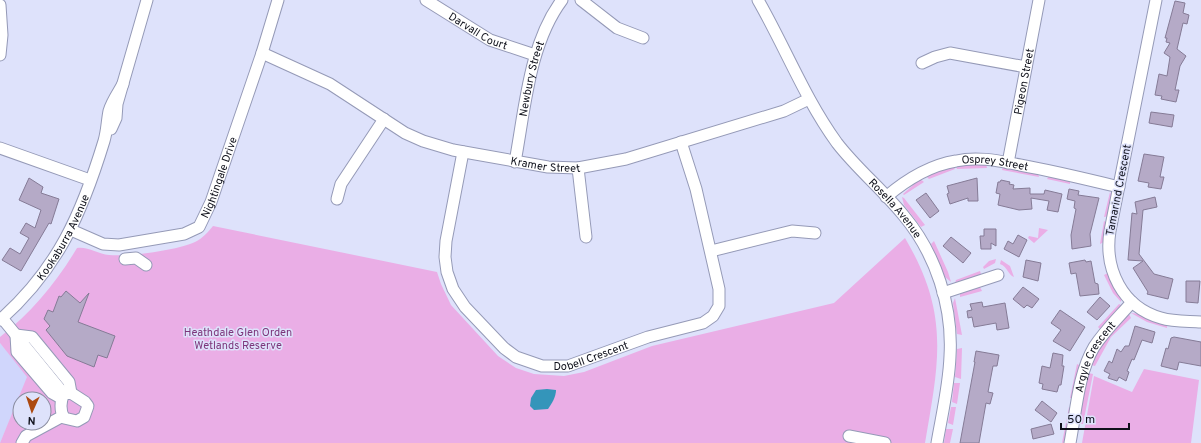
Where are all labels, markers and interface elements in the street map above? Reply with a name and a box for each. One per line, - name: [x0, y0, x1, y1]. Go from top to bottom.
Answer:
- street label: Darvall Court: [446, 10, 509, 53]
- street label: Newbury Street: [517, 39, 548, 118]
- street label: Pigeon Street: [1011, 47, 1038, 116]
- street label: Nightingale Drive: [198, 135, 241, 221]
- street label: Tamarind Crescent: [1103, 143, 1135, 237]
- street label: Osprey Street: [961, 153, 1029, 174]
- street label: Kramer Street: [509, 154, 582, 176]
- street label: Rosella Avenue: [865, 176, 924, 241]
- street label: Kookaburra Avenue: [34, 193, 93, 284]
- street label: Argyle Crescent: [1073, 319, 1119, 394]
- park label: Heathdale Glen Orden Wetlands Reserve: [184, 326, 292, 353]
- street label: Dobell Crescent: [553, 339, 630, 374]
- north arrow: [12, 391, 52, 431]
- scale bar: [1061, 405, 1129, 431]
- text: 50 m: [1067, 412, 1095, 428]
- text: N: [27, 413, 36, 427]

